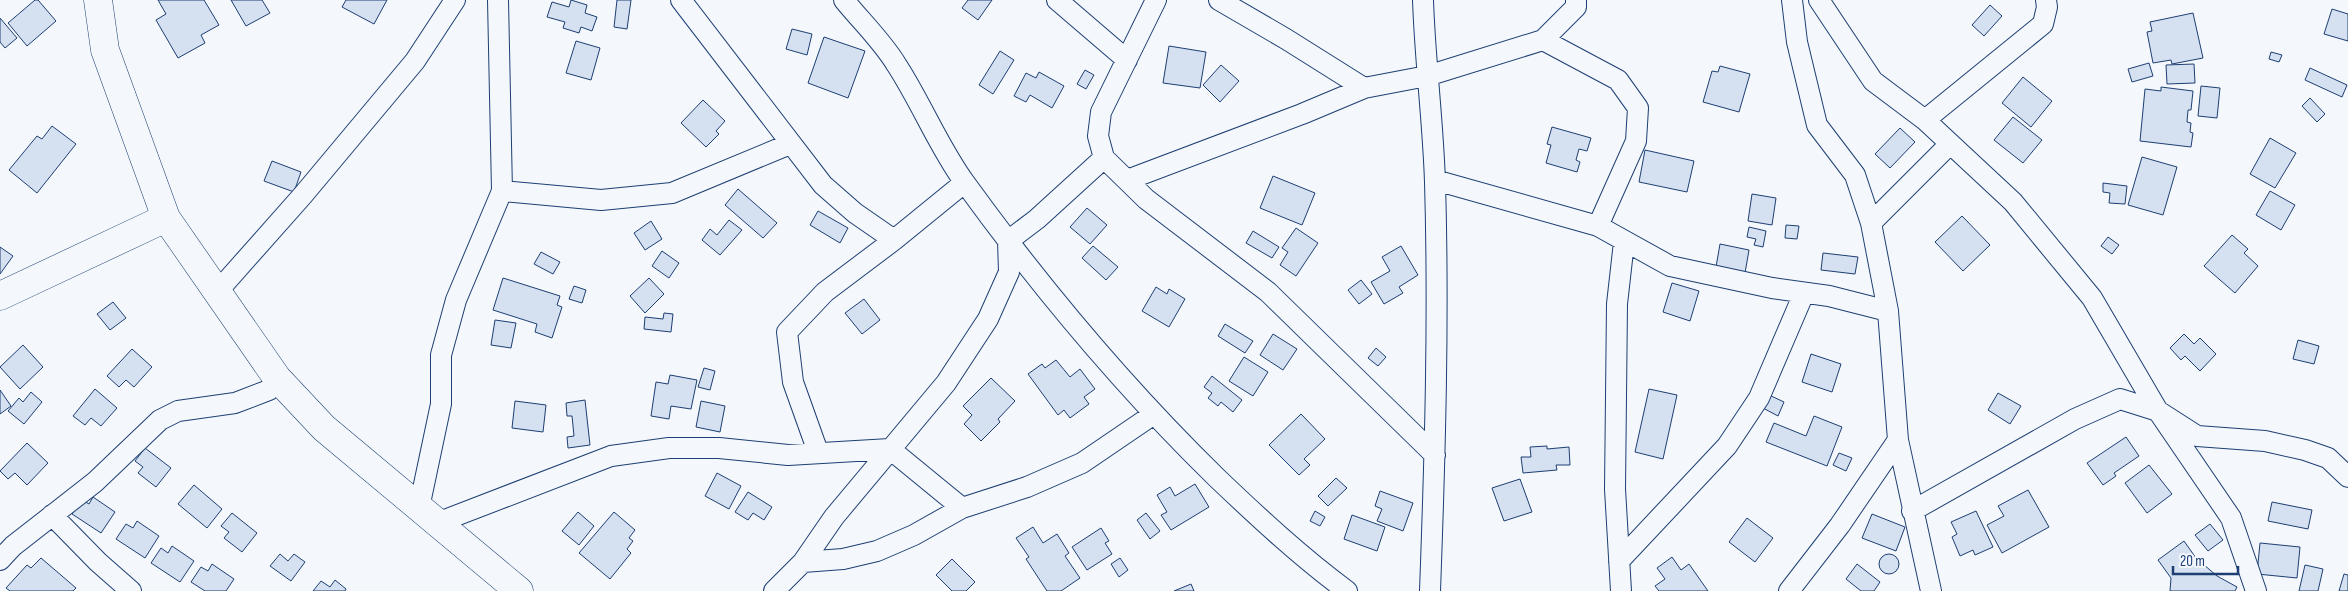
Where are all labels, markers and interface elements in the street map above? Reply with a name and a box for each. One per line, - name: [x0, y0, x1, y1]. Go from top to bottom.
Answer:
- scale bar: [2173, 544, 2238, 576]
- text: 20 m: [2180, 552, 2205, 571]

